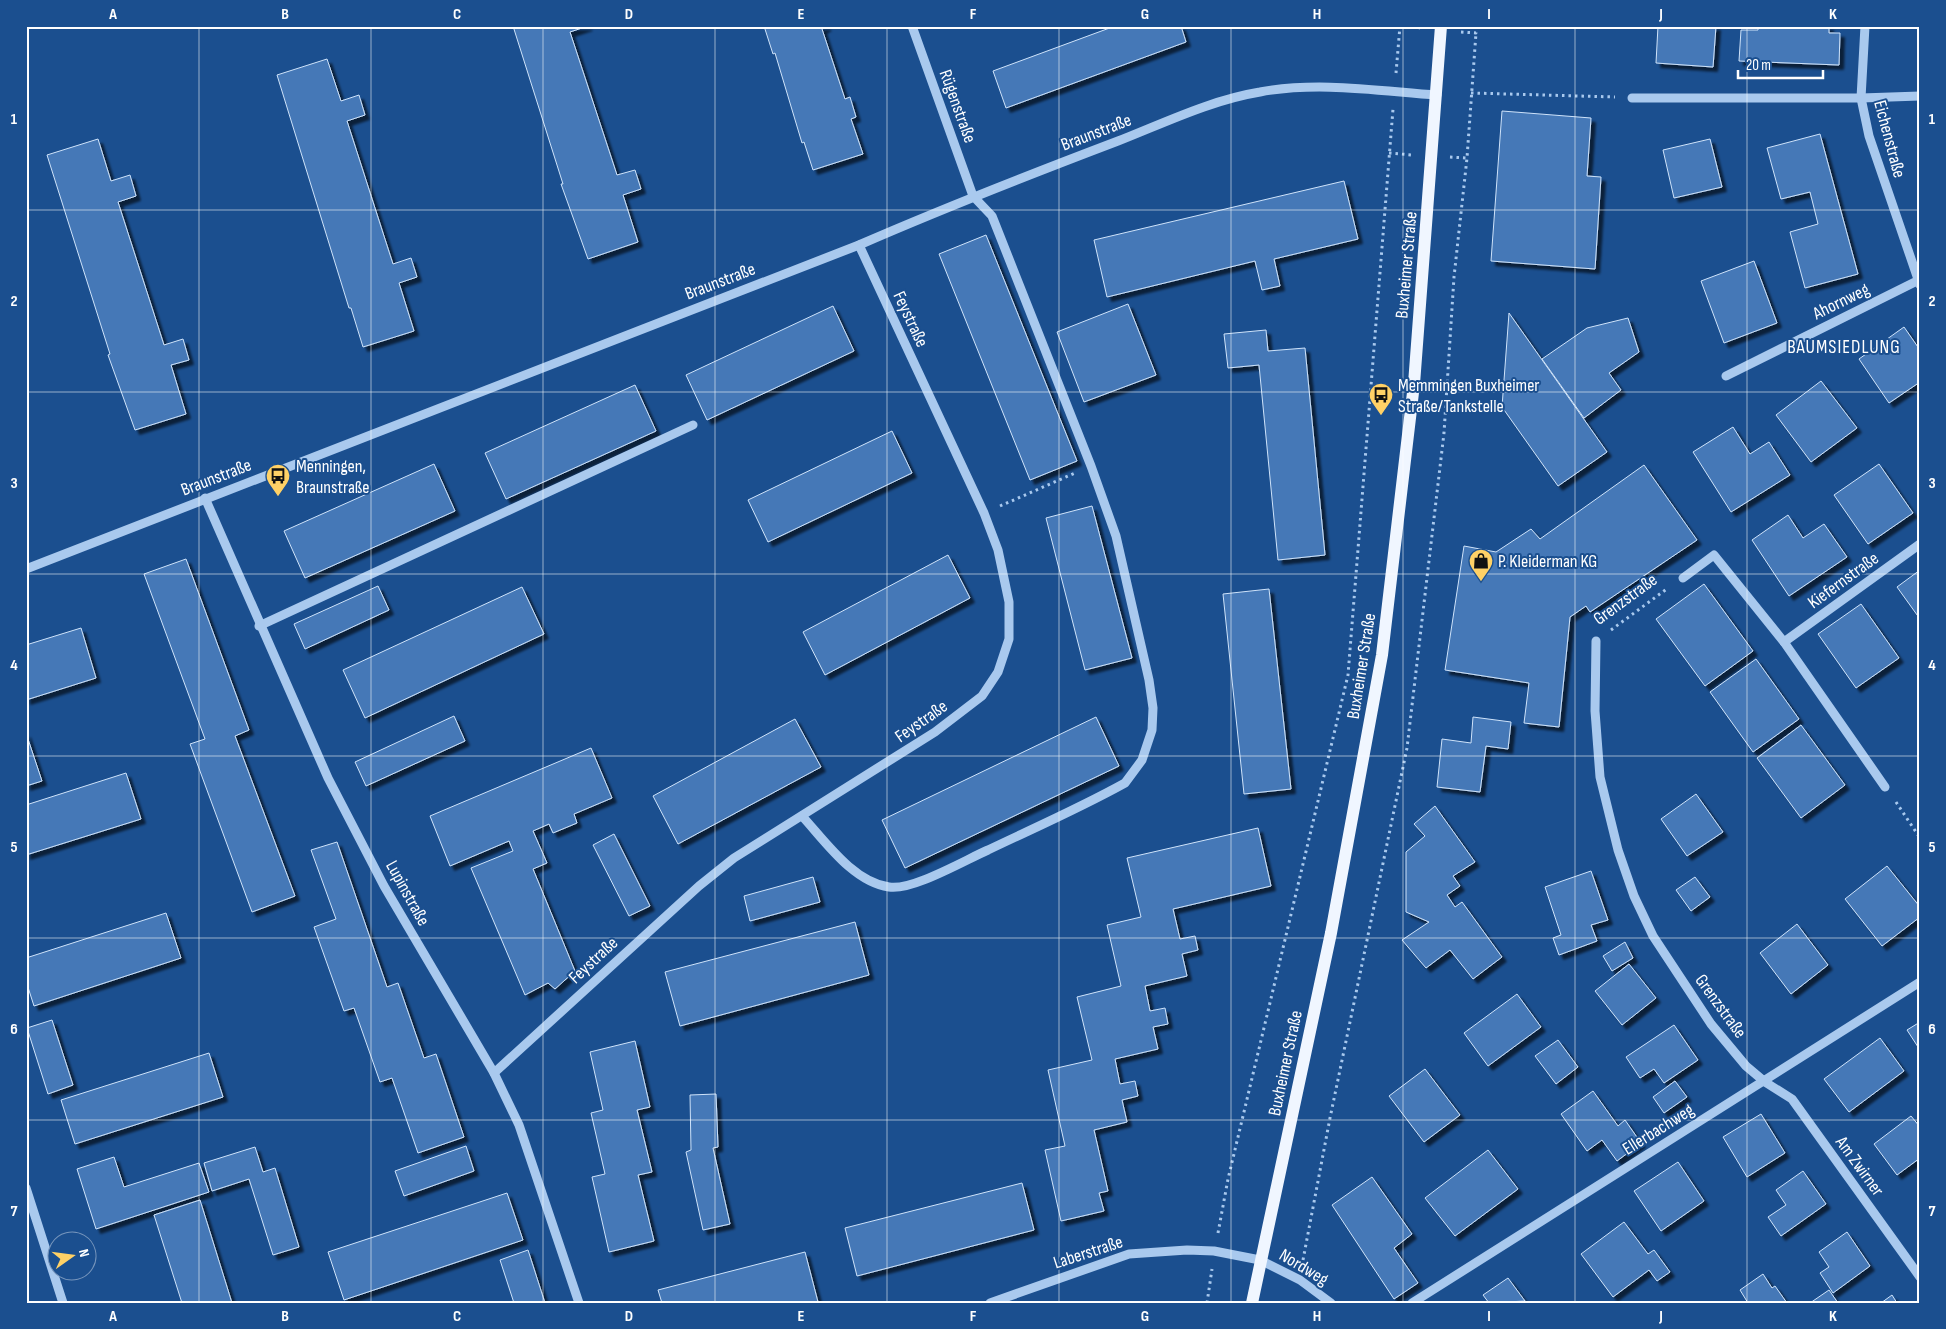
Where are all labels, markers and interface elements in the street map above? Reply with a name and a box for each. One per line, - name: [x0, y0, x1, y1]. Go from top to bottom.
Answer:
- text: A: [108, 5, 117, 24]
- text: B: [281, 5, 289, 24]
- text: C: [453, 5, 461, 24]
- text: D: [625, 5, 633, 24]
- text: E: [798, 5, 805, 24]
- text: F: [970, 5, 977, 24]
- text: G: [1141, 5, 1149, 24]
- text: H: [1313, 5, 1321, 24]
- text: I: [1487, 5, 1491, 24]
- text: J: [1658, 5, 1663, 24]
- text: K: [1829, 5, 1837, 24]
- scale bar: [1738, 48, 1824, 80]
- text: 20 m: [1746, 56, 1771, 75]
- street label: Rügenstraße: [935, 67, 980, 146]
- street label: Eichenstraße: [1869, 98, 1910, 180]
- street label: Braunstraße: [1058, 109, 1134, 155]
- text: 1: [11, 110, 18, 129]
- text: 1: [1929, 110, 1936, 129]
- street label: Buxheimer Straße: [1391, 211, 1422, 319]
- street label: Braunstraße: [682, 258, 758, 304]
- street label: Ahornweg: [1809, 279, 1873, 325]
- street label: Feystraße: [889, 288, 933, 350]
- text: 2: [10, 292, 18, 311]
- text: 2: [1928, 292, 1936, 311]
- district label: BAUMSIEDLUNG: [1787, 336, 1901, 359]
- place label: Memmingen Buxheimer Straße/Tankstelle: [1398, 375, 1540, 417]
- bus stop icon: Memmingen Buxheimer Straße/Tankstelle: [1368, 382, 1394, 416]
- street label: Braunstraße: [178, 454, 254, 500]
- place label: Menningen, Braunstraße: [296, 456, 370, 498]
- bus stop icon: Menningen, Braunstraße: [265, 463, 291, 497]
- text: 3: [10, 474, 18, 493]
- text: 3: [1928, 474, 1936, 493]
- shop icon: P. Kleiderman KG: [1468, 548, 1494, 582]
- street label: Kiefernstraße: [1804, 548, 1883, 613]
- place label: P. Kleiderman KG: [1498, 551, 1597, 572]
- street label: Grenzstraße: [1589, 569, 1661, 630]
- street label: Buxheimer Straße: [1343, 611, 1380, 721]
- text: 4: [10, 656, 18, 675]
- text: 4: [1928, 656, 1936, 675]
- street label: Feystraße: [891, 696, 952, 747]
- text: 5: [10, 838, 18, 857]
- text: 5: [1928, 838, 1936, 857]
- street label: Lupinstraße: [381, 857, 434, 929]
- street label: Feystraße: [565, 933, 622, 988]
- street label: Grenzstraße: [1690, 970, 1751, 1042]
- street label: Buxheimer Straße: [1264, 1008, 1307, 1118]
- text: 6: [10, 1020, 18, 1039]
- text: 6: [1928, 1020, 1936, 1039]
- street label: Ellerbachweg: [1619, 1099, 1698, 1160]
- street label: Am Zwirner: [1830, 1132, 1888, 1200]
- text: 7: [11, 1202, 18, 1221]
- text: 7: [1929, 1202, 1936, 1221]
- street label: Laberstraße: [1051, 1231, 1126, 1274]
- north arrow: [48, 1232, 98, 1282]
- street label: Nordweg: [1275, 1245, 1332, 1290]
- text: N: [75, 1247, 93, 1259]
- text: A: [108, 1307, 117, 1326]
- text: B: [281, 1307, 289, 1326]
- text: C: [453, 1307, 461, 1326]
- text: D: [625, 1307, 633, 1326]
- text: E: [798, 1307, 805, 1326]
- text: F: [970, 1307, 977, 1326]
- text: G: [1141, 1307, 1149, 1326]
- text: H: [1313, 1307, 1321, 1326]
- text: I: [1487, 1307, 1491, 1326]
- text: J: [1658, 1307, 1663, 1326]
- text: K: [1829, 1307, 1837, 1326]

